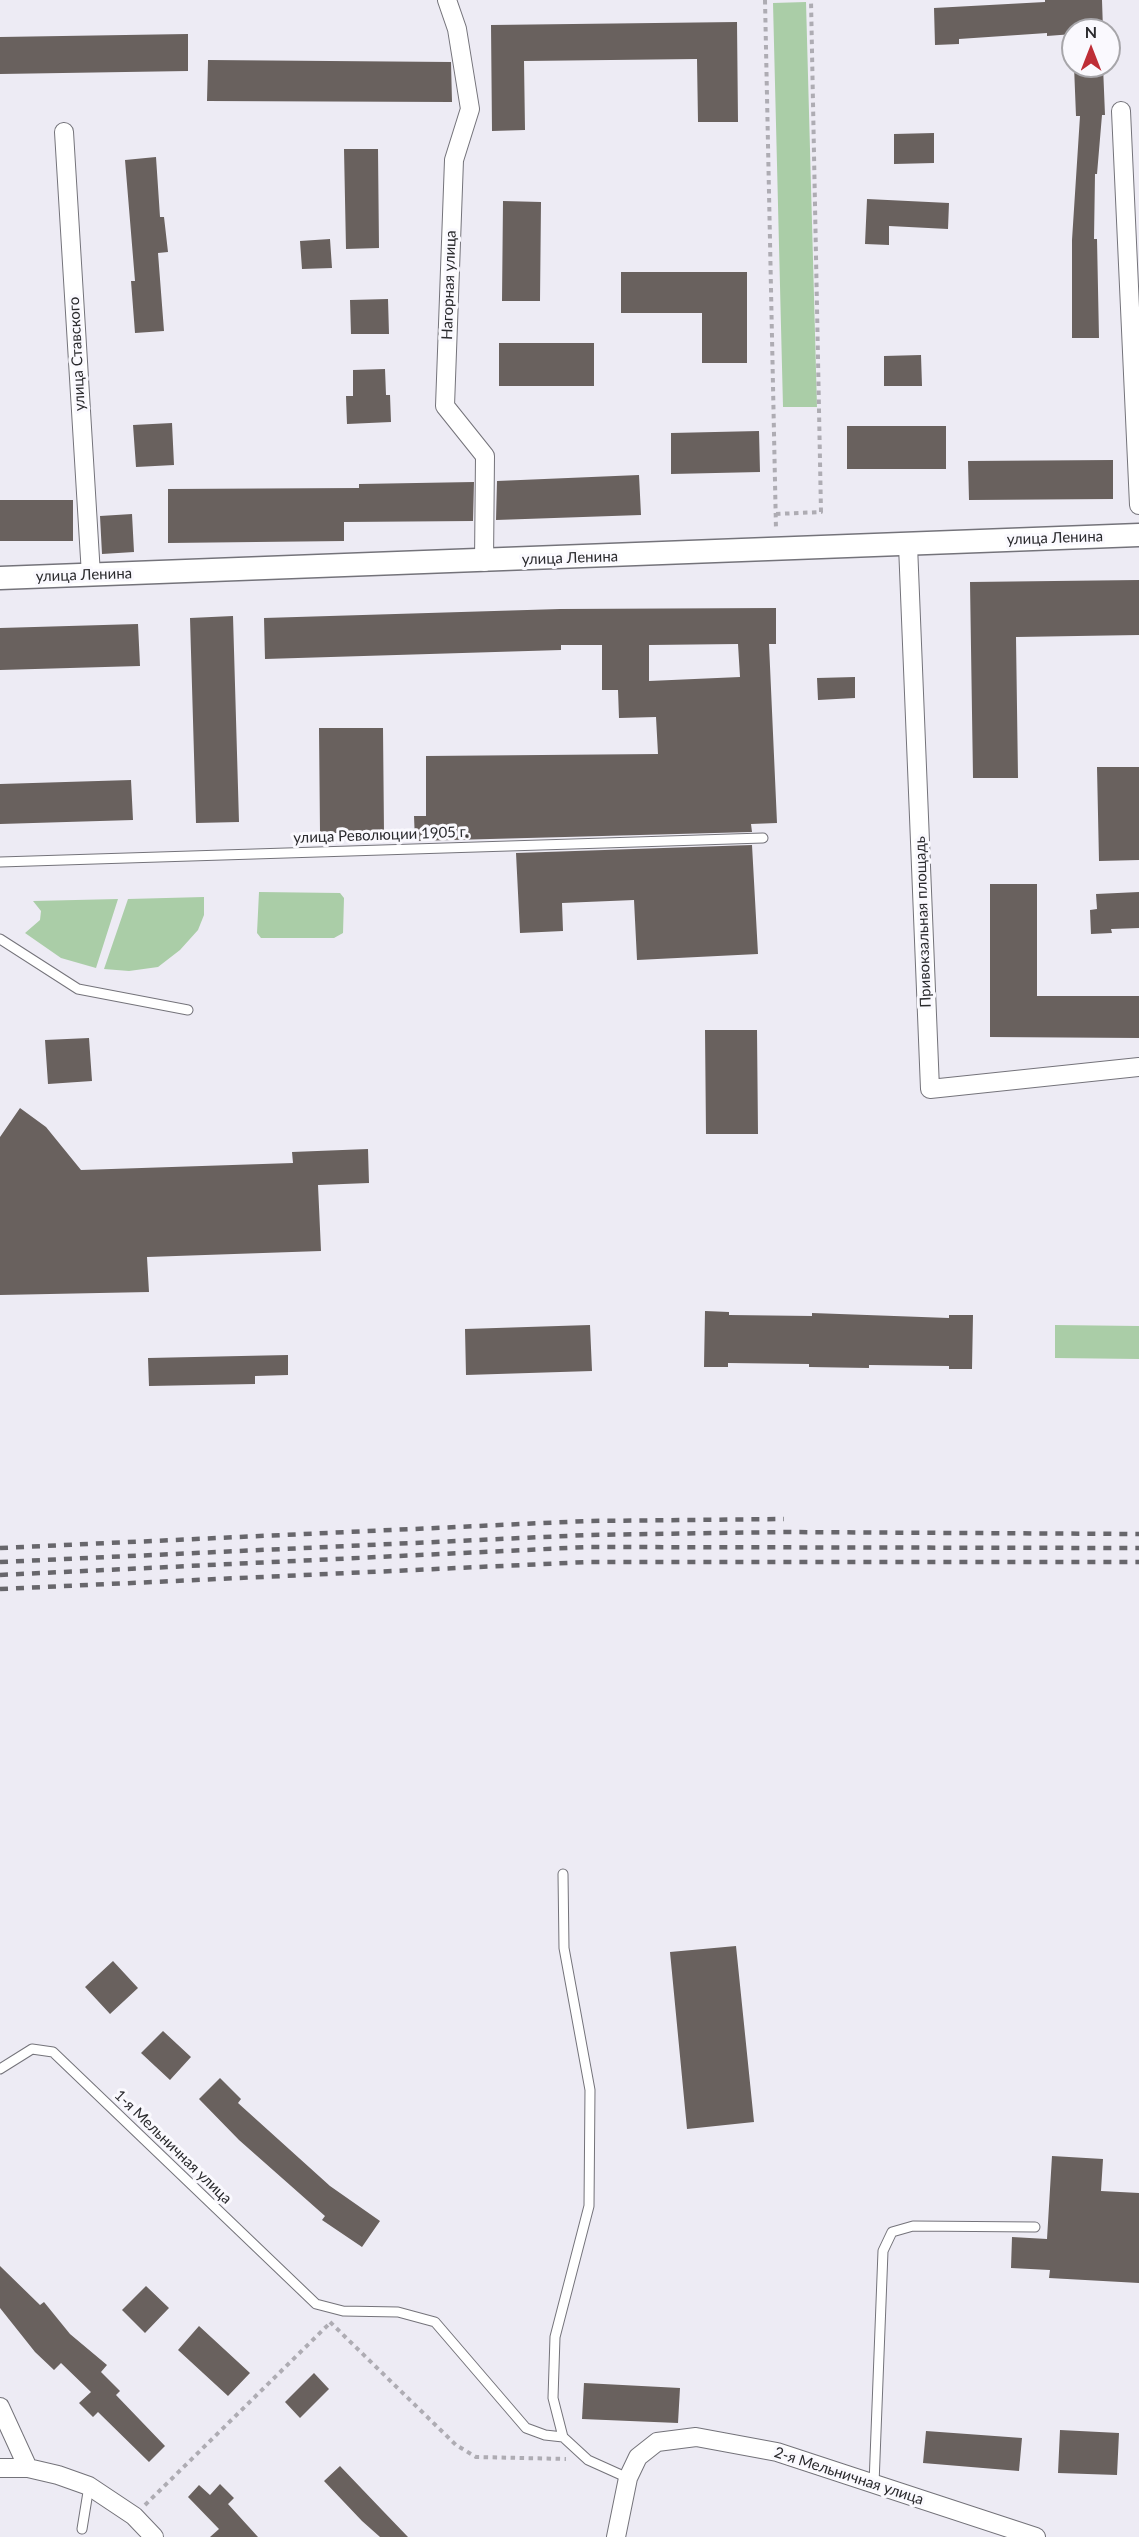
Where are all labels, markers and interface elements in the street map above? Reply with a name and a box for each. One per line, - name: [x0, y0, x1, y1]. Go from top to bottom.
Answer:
- north arrow: [1061, 18, 1121, 78]
- text: N: [1085, 22, 1097, 41]
- street label: Нагорная улица: [438, 230, 460, 340]
- street label: улица Ставского: [65, 296, 89, 412]
- street label: улица Ленина: [1007, 527, 1103, 549]
- street label: улица Ленина: [522, 547, 618, 569]
- street label: улица Ленина: [36, 564, 132, 586]
- street label: улица Революции 1905 г.: [293, 823, 469, 847]
- street label: Привокзальная площадь: [911, 836, 935, 1008]
- street label: 1-я Мельничная улица: [111, 2086, 235, 2208]
- street label: 2-я Мельничная улица: [772, 2443, 926, 2509]

